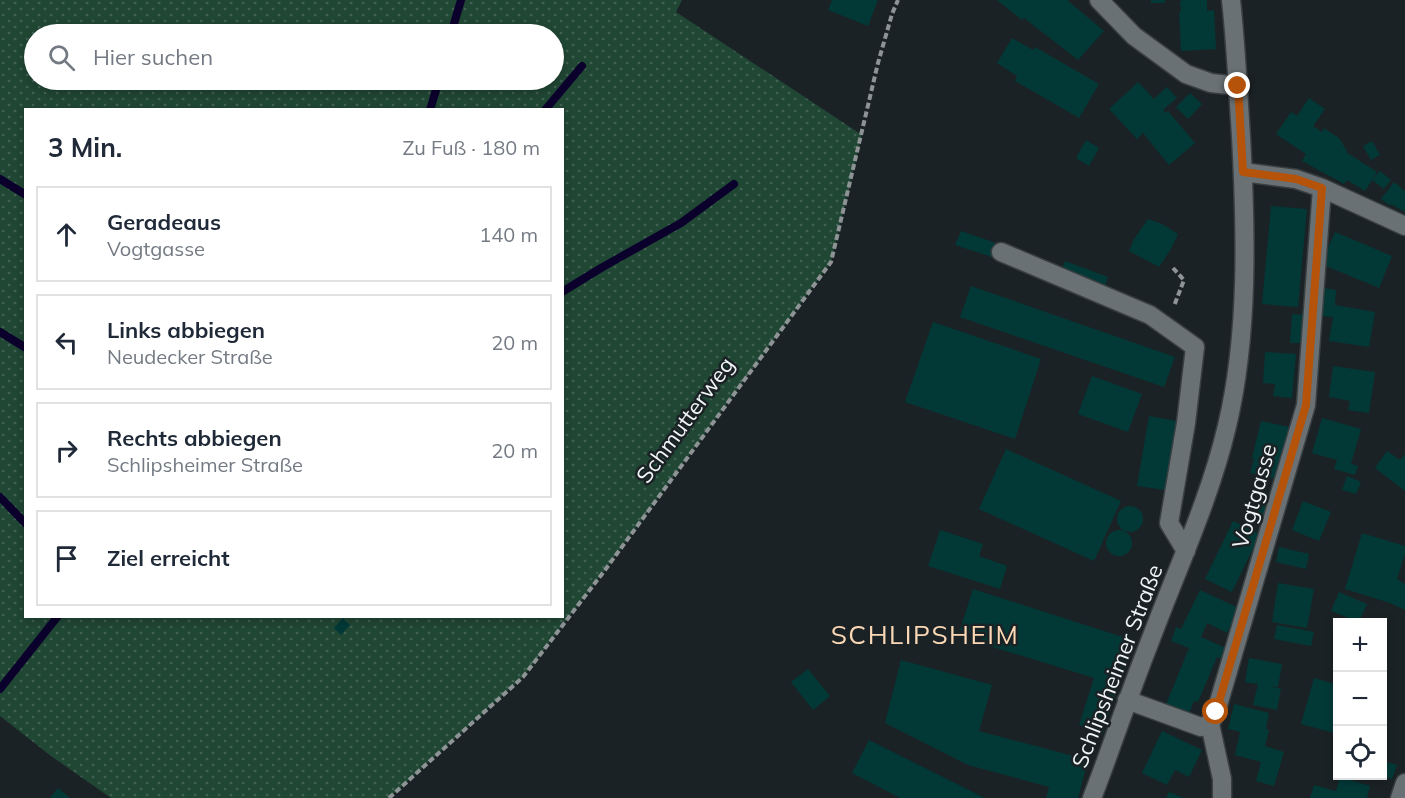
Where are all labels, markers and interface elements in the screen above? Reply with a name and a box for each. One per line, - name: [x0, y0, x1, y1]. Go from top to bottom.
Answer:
- search box: [24, 24, 564, 90]
- icon: search: [45, 41, 78, 74]
- text: Hier suchen: [93, 43, 213, 71]
- route end: [1224, 72, 1250, 98]
- text: 3 Min.: [48, 131, 122, 164]
- text: Zu Fuß · 180 m: [402, 135, 540, 160]
- text: Geradeaus: [107, 208, 221, 236]
- icon: ahead: [50, 218, 83, 251]
- text: 140 m: [479, 222, 538, 247]
- text: Vogtgasse: [107, 236, 205, 261]
- text: Links abbiegen: [107, 316, 265, 344]
- icon: left: [50, 326, 83, 359]
- text: 20 m: [491, 330, 538, 355]
- text: Neudecker Straße: [107, 344, 273, 369]
- street label: Schmutterweg: [630, 351, 740, 489]
- text: Rechts abbiegen: [107, 424, 282, 452]
- icon: right: [50, 434, 83, 467]
- text: 20 m: [491, 438, 538, 463]
- street label: Vogtgasse: [1226, 440, 1282, 552]
- text: Schlipsheimer Straße: [107, 452, 303, 477]
- icon: arrive: [50, 542, 83, 575]
- text: Ziel erreicht: [107, 544, 230, 572]
- street label: Schlipsheimer Straße: [1065, 560, 1169, 772]
- district label: SCHLIPSHEIM: [831, 618, 1019, 651]
- map controls: [1333, 618, 1387, 780]
- button: +: [1333, 618, 1387, 672]
- button: −: [1333, 672, 1387, 726]
- route start: [1202, 698, 1228, 724]
- button: locate: [1333, 726, 1387, 780]

